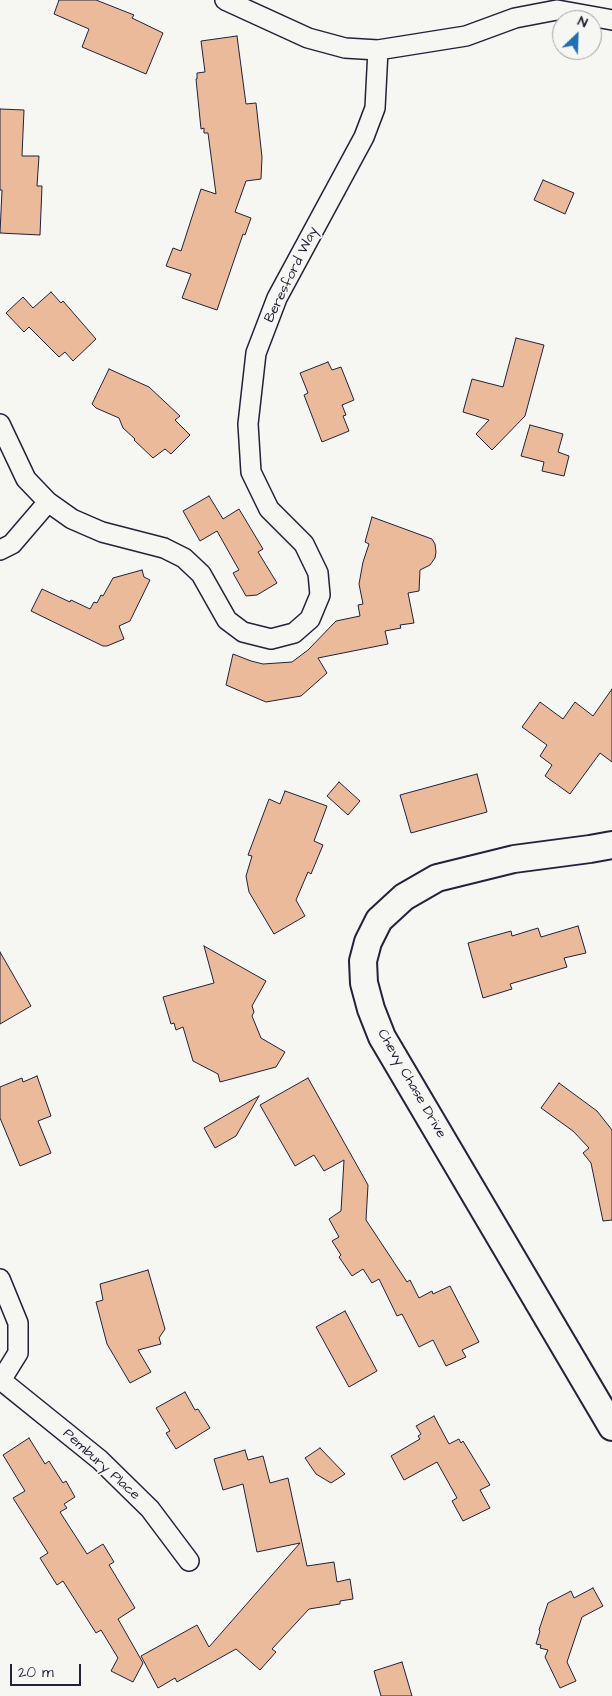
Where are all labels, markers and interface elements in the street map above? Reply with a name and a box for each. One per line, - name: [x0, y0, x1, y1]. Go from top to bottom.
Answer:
- north arrow: [552, 10, 602, 60]
- text: N: [575, 11, 591, 33]
- street label: Beresford Way: [262, 224, 322, 326]
- street label: Chevy Chase Drive: [373, 1027, 449, 1141]
- street label: Pembury Place: [59, 1426, 143, 1504]
- scale bar: [12, 1654, 84, 1686]
- text: 20 m: [18, 1662, 54, 1683]

